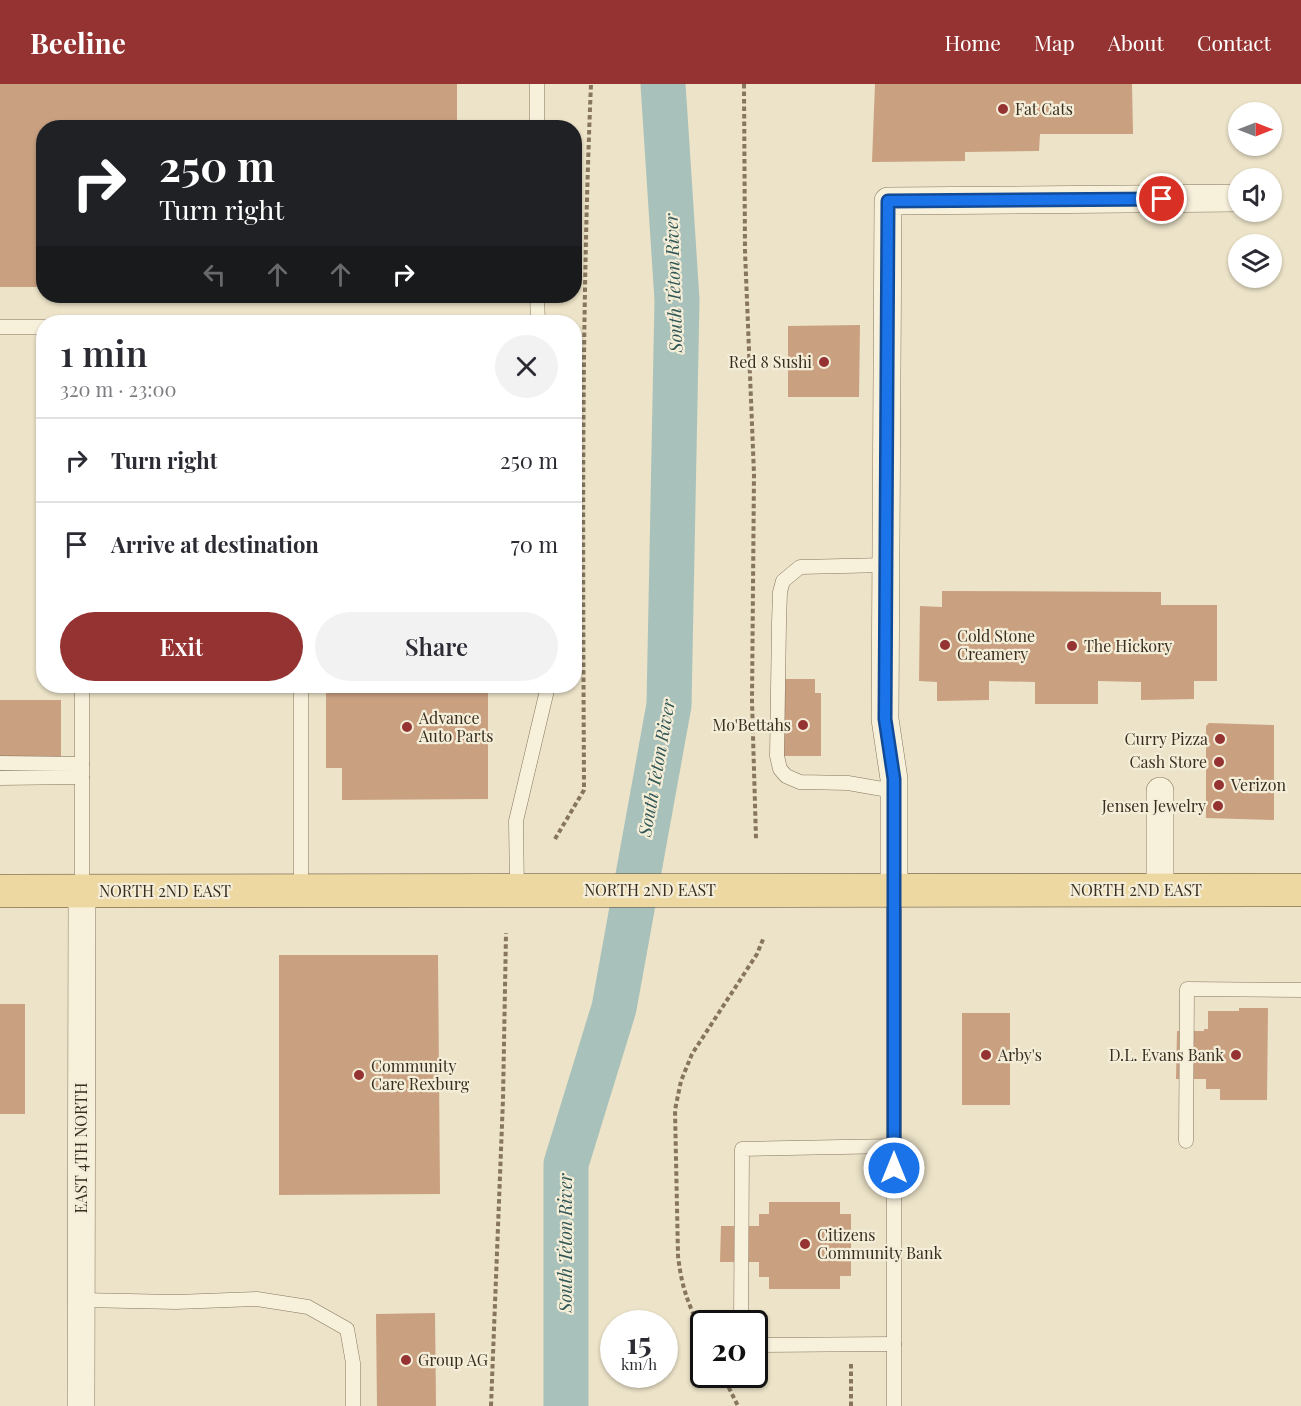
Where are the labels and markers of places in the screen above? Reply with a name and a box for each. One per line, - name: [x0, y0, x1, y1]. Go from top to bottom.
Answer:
- place label: Fat Cats: [1015, 98, 1073, 119]
- marker: Fat Cats: [996, 102, 1010, 116]
- pin: [1136, 173, 1187, 224]
- place label: Red 8 Sushi: [729, 351, 812, 372]
- marker: Red 8 Sushi: [817, 355, 831, 369]
- place label: Cold Stone Creamery: [957, 625, 1035, 664]
- place label: The Hickory: [1084, 635, 1172, 656]
- marker: Cold Stone Creamery: [938, 638, 952, 652]
- marker: The Hickory: [1065, 639, 1079, 653]
- place label: Advance Auto Parts: [418, 707, 493, 746]
- place label: Mo'Bettahs: [713, 714, 791, 735]
- marker: Mo'Bettahs: [796, 718, 810, 732]
- marker: Advance Auto Parts: [400, 720, 414, 734]
- place label: Curry Pizza: [1125, 728, 1208, 749]
- marker: Curry Pizza: [1213, 732, 1227, 746]
- place label: Cash Store: [1130, 751, 1207, 772]
- marker: Cash Store: [1212, 755, 1226, 769]
- place label: Verizon: [1230, 774, 1286, 795]
- marker: Verizon: [1212, 778, 1226, 792]
- place label: Jensen Jewelry: [1101, 795, 1206, 816]
- marker: Jensen Jewelry: [1211, 799, 1225, 813]
- place label: Arby's: [997, 1044, 1042, 1065]
- place label: D.L. Evans Bank: [1109, 1044, 1224, 1065]
- marker: Arby's: [979, 1048, 993, 1062]
- marker: D.L. Evans Bank: [1229, 1048, 1243, 1062]
- place label: Community Care Rexburg: [371, 1055, 470, 1094]
- marker: Community Care Rexburg: [352, 1068, 366, 1082]
- place label: Citizens Community Bank: [817, 1224, 943, 1263]
- marker: Citizens Community Bank: [798, 1237, 812, 1251]
- place label: Group AG: [418, 1349, 488, 1370]
- marker: Group AG: [399, 1353, 413, 1367]

